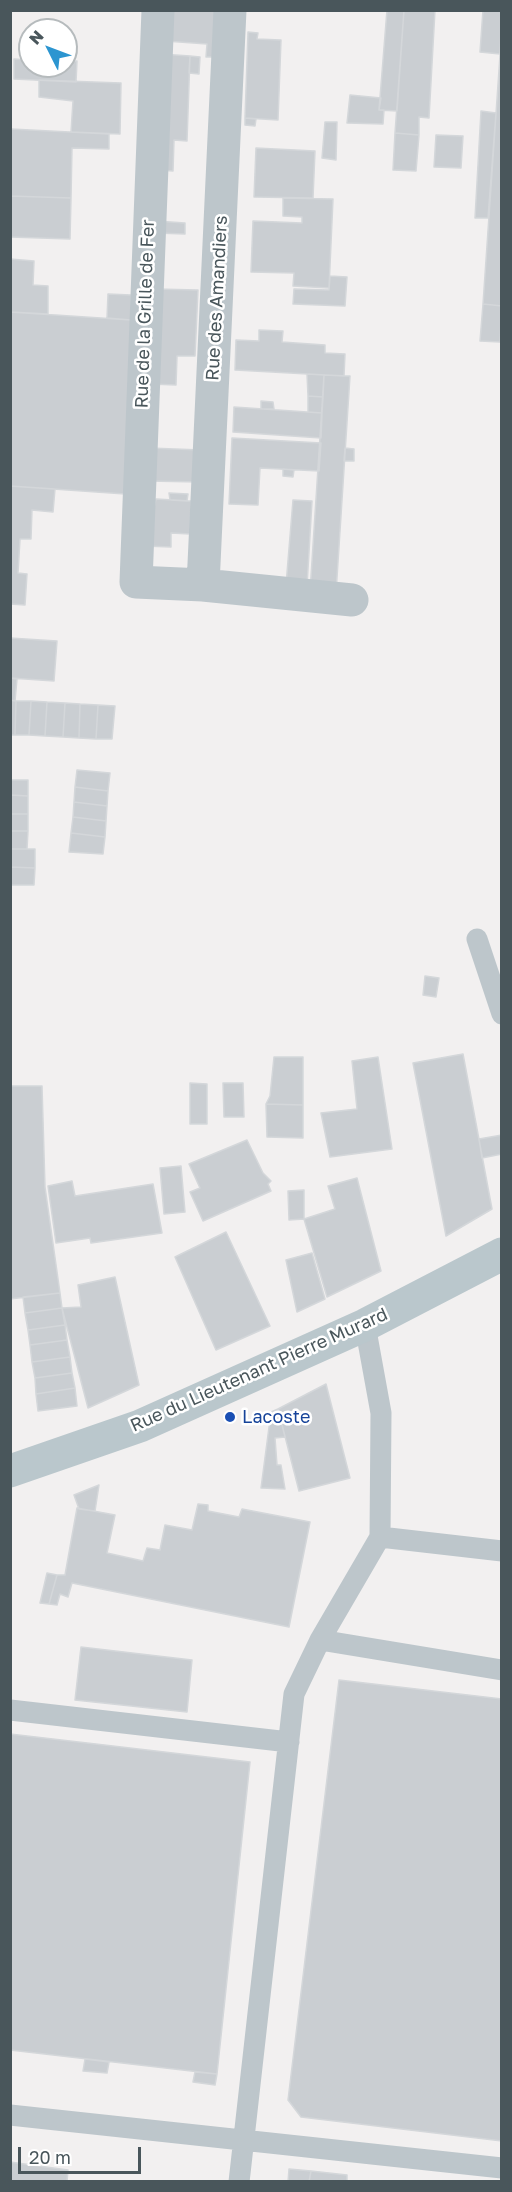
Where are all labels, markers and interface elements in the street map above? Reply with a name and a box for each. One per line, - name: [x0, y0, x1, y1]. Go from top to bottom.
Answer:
- north arrow: [18, 18, 78, 78]
- text: N: [25, 26, 48, 49]
- street label: Rue des Amandiers: [202, 215, 232, 381]
- street label: Rue de la Grille de Fer: [131, 219, 159, 409]
- street label: Rue du Lieutenant Pierre Murard: [127, 1303, 391, 1437]
- place label: Lacoste: [242, 1406, 310, 1428]
- marker: Lacoste: [223, 1410, 237, 1424]
- scale bar: [21, 2135, 144, 2173]
- text: 20 m: [29, 2146, 71, 2168]

